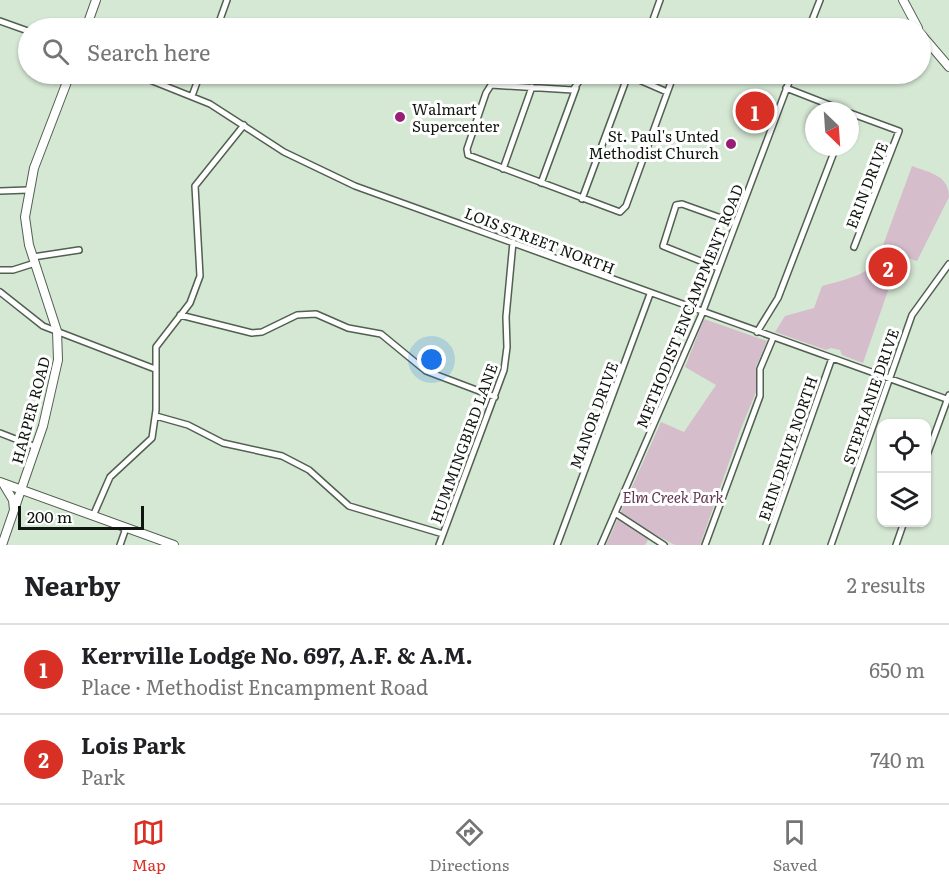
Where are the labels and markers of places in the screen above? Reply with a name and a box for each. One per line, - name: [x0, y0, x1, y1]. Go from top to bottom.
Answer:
- pin: 1: [736, 88, 774, 134]
- place label: Walmart Supercenter: [412, 97, 499, 137]
- marker: Walmart Supercenter: [393, 110, 407, 124]
- place label: St. Paul's Unted Methodist Church: [588, 124, 719, 164]
- marker: St. Paul's Unted Methodist Church: [724, 137, 738, 151]
- pin: 2: [868, 244, 908, 290]

